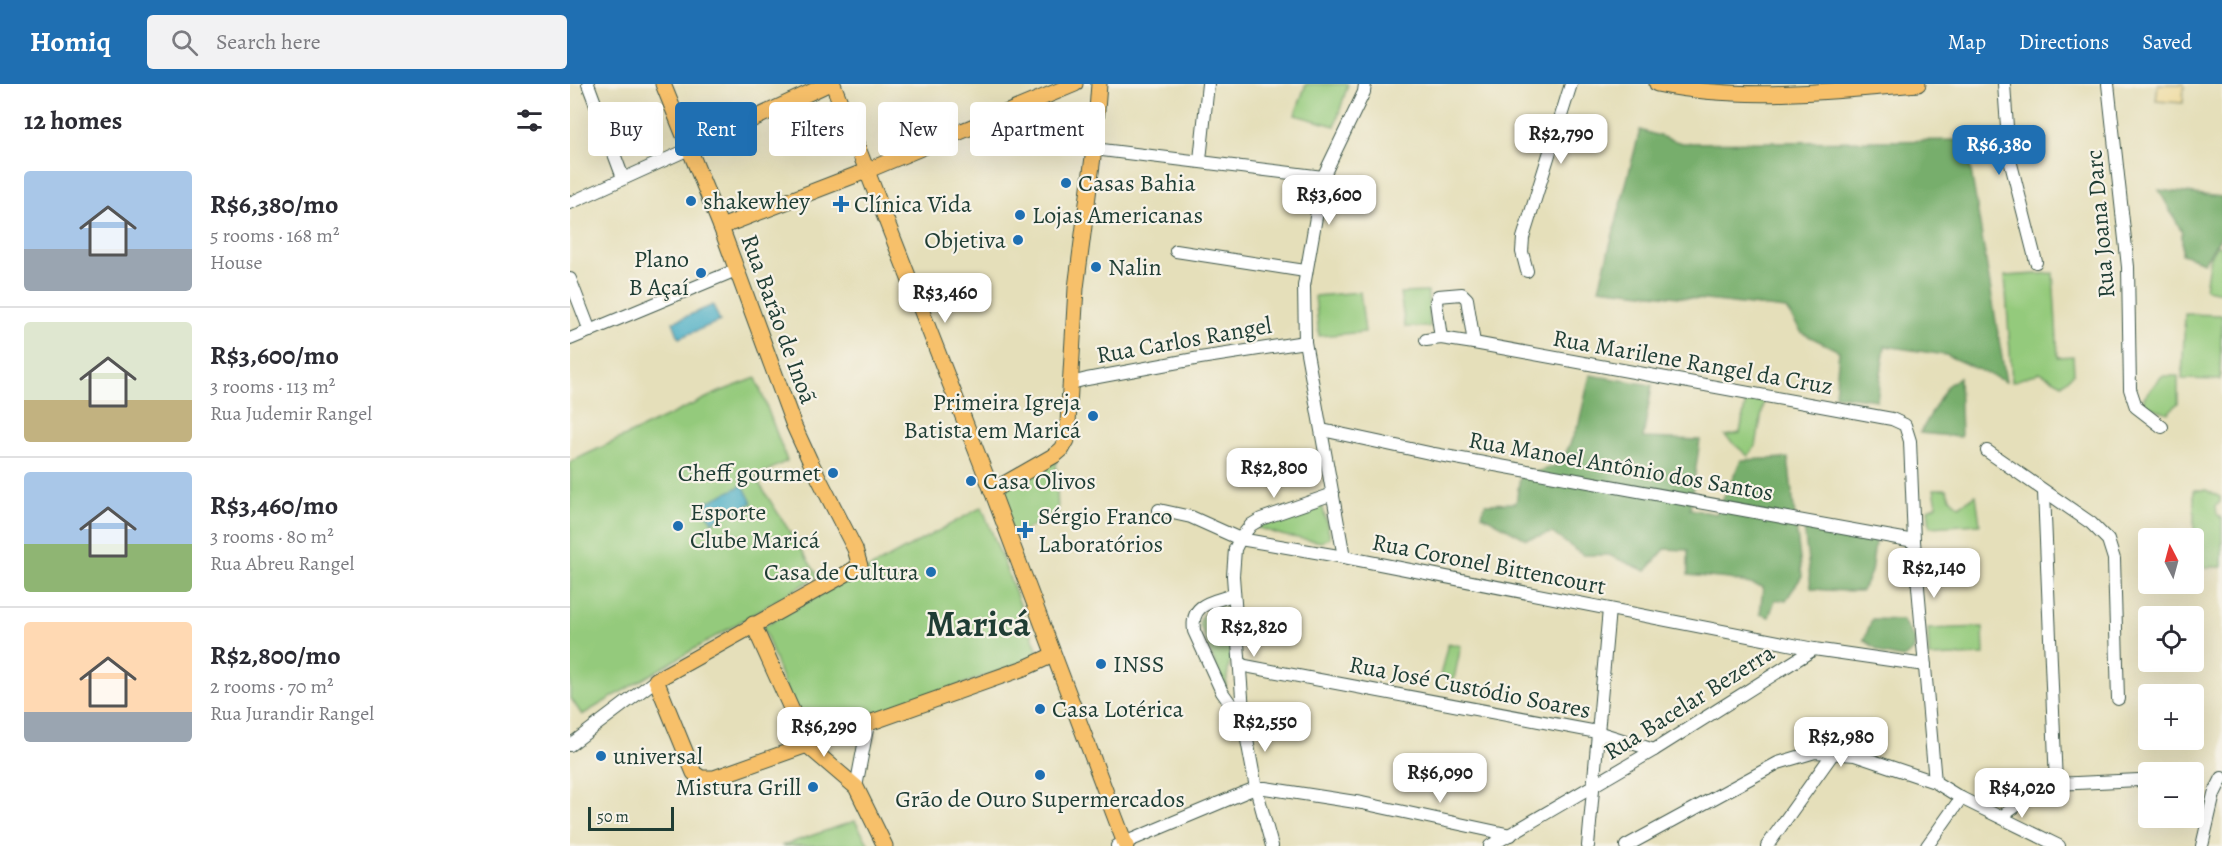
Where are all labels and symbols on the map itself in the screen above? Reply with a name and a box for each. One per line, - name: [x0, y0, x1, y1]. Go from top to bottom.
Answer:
- pin: R$2,790: [1506, 114, 1616, 165]
- pin: R$6,380: [1944, 125, 2054, 176]
- street label: Rua Joana Darc: [2078, 148, 2122, 300]
- place label: Casas Bahia: [1078, 167, 1197, 199]
- pin: R$3,600: [1274, 175, 1384, 226]
- marker: Casas Bahia: [1059, 176, 1073, 190]
- place label: shakewhey: [703, 185, 810, 217]
- place label: Clínica Vida: [854, 188, 973, 220]
- marker: shakewhey: [684, 194, 698, 208]
- marker: Clínica Vida: [832, 195, 850, 213]
- place label: Lojas Americanas: [1032, 199, 1203, 231]
- marker: Lojas Americanas: [1013, 208, 1027, 222]
- place label: Objetiva: [924, 224, 1007, 256]
- street label: Rua Barão de Inoã: [733, 230, 825, 409]
- marker: Objetiva: [1011, 233, 1025, 247]
- place label: Plano B Açaí: [628, 243, 689, 303]
- place label: Nalin: [1108, 251, 1162, 283]
- marker: Nalin: [1089, 260, 1103, 274]
- marker: Plano B Açaí: [694, 266, 708, 280]
- pin: R$3,460: [890, 273, 1000, 324]
- street label: Rua Carlos Rangel: [1094, 309, 1274, 371]
- street label: Rua Marilene Rangel da Cruz: [1550, 322, 1836, 402]
- place label: Primeira Igreja Batista em Maricá: [903, 386, 1082, 446]
- marker: Primeira Igreja Batista em Maricá: [1086, 409, 1100, 423]
- street label: Rua Manoel Antônio dos Santos: [1466, 423, 1776, 509]
- pin: R$2,800: [1219, 448, 1329, 499]
- place label: Cheff gourmet: [678, 457, 821, 489]
- place label: Casa Olivos: [983, 465, 1096, 497]
- marker: Cheff gourmet: [826, 466, 840, 480]
- marker: Casa Olivos: [964, 474, 978, 488]
- place label: Esporte Clube Maricá: [690, 496, 821, 556]
- place label: Sérgio Franco Laboratórios: [1038, 500, 1173, 560]
- marker: Esporte Clube Maricá: [671, 519, 685, 533]
- marker: Sérgio Franco Laboratórios: [1016, 521, 1034, 539]
- street label: Rua Coronel Bittencourt: [1370, 526, 1609, 602]
- north arrow: [2138, 528, 2204, 594]
- pin: R$2,140: [1879, 548, 1989, 599]
- place label: Casa de Cultura: [764, 556, 920, 588]
- marker: Casa de Cultura: [924, 565, 938, 579]
- district label: Maricá: [925, 599, 1031, 648]
- pin: R$2,820: [1199, 607, 1309, 658]
- street label: Rua Bacelar Bezerra: [1597, 636, 1781, 767]
- place label: INSS: [1113, 648, 1164, 680]
- street label: Rua José Custódio Soares: [1346, 648, 1594, 726]
- marker: INSS: [1094, 657, 1108, 671]
- place label: Casa Lotérica: [1052, 693, 1184, 725]
- marker: Casa Lotérica: [1033, 702, 1047, 716]
- pin: R$2,550: [1210, 702, 1320, 753]
- pin: R$6,290: [769, 707, 879, 758]
- pin: R$2,980: [1786, 717, 1896, 768]
- place label: universal: [613, 740, 703, 772]
- marker: universal: [594, 749, 608, 763]
- pin: R$6,090: [1385, 753, 1495, 804]
- marker: Grão de Ouro Supermercados: [1033, 768, 1047, 782]
- pin: R$4,020: [1967, 768, 2077, 819]
- place label: Mistura Grill: [676, 771, 801, 803]
- marker: Mistura Grill: [806, 780, 820, 794]
- place label: Grão de Ouro Supermercados: [895, 783, 1185, 815]
- scale bar: [588, 804, 674, 832]

